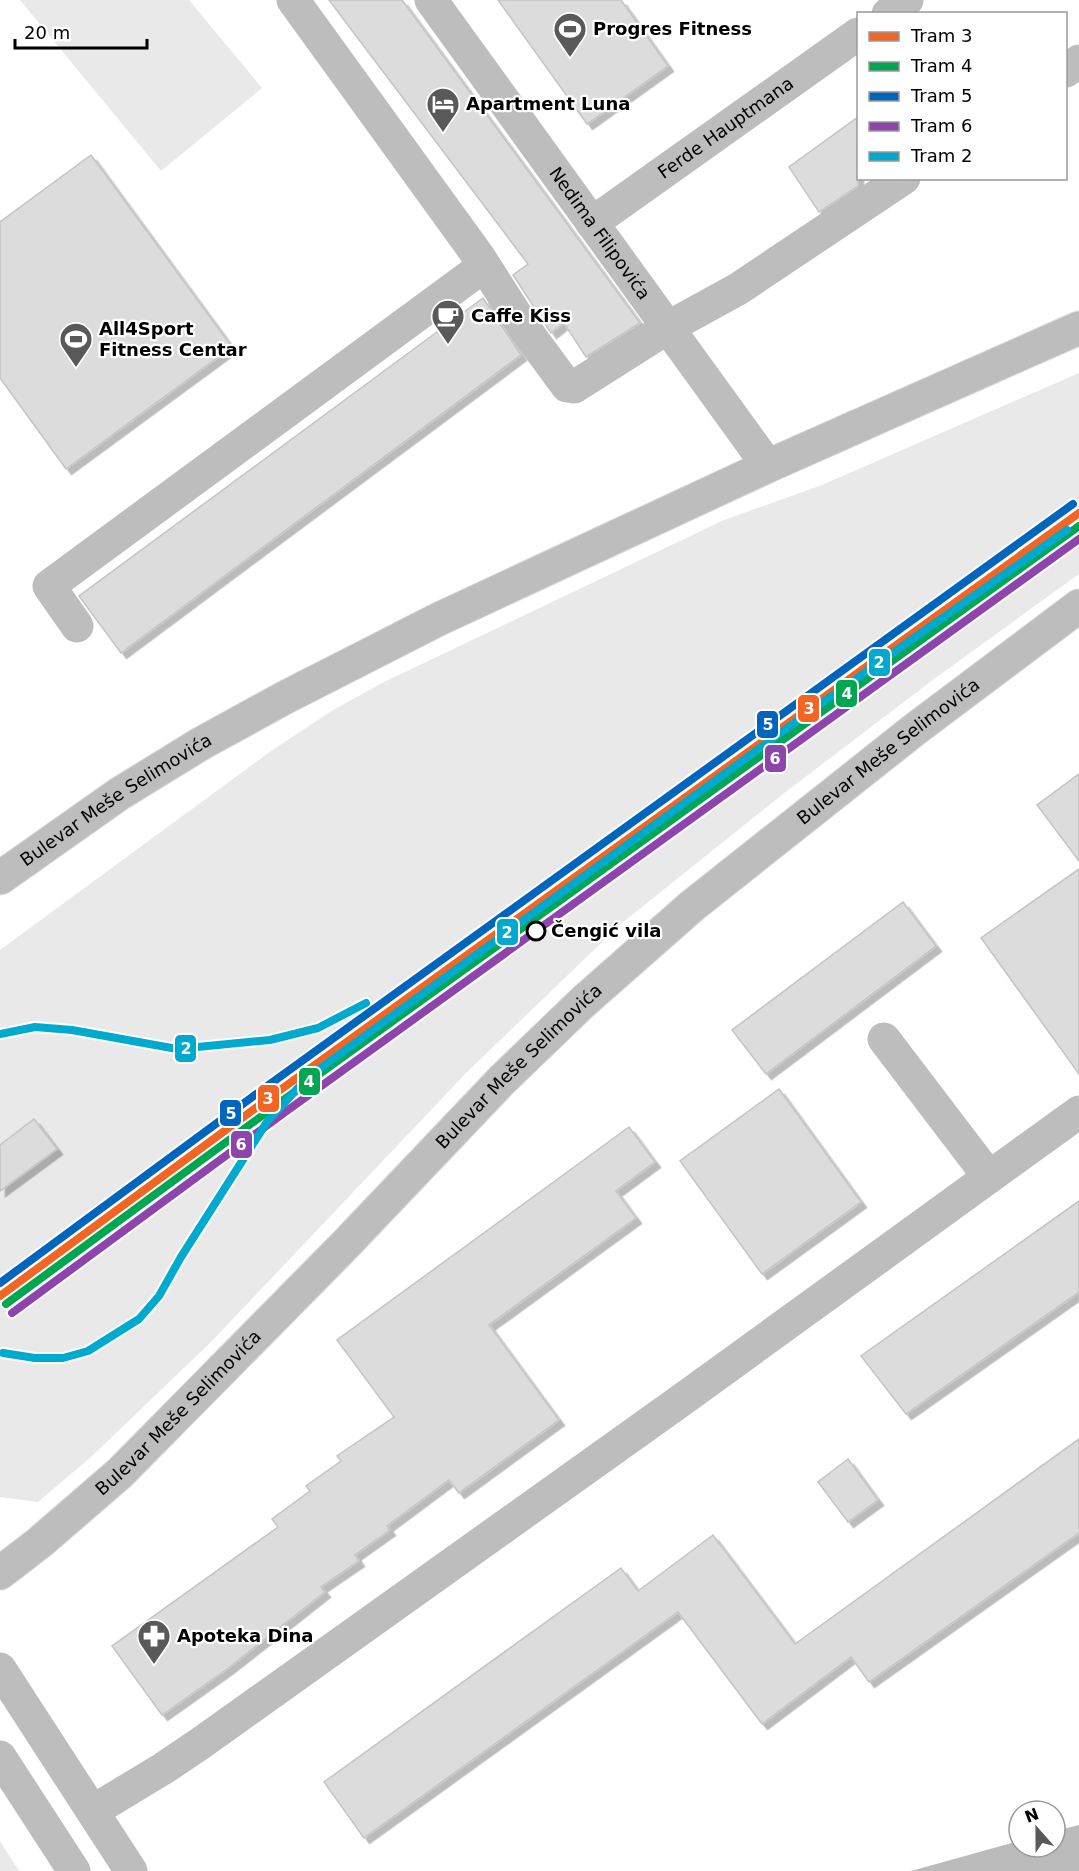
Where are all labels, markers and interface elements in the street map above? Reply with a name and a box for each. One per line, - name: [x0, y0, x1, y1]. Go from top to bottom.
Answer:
- sports icon: Progres Fitness: [552, 11, 588, 58]
- scale bar: [15, 12, 147, 50]
- legend: [857, 12, 1067, 180]
- place label: Progres Fitness: [593, 18, 752, 39]
- text: 20 m: [24, 22, 70, 43]
- text: Tram 3: [910, 25, 973, 46]
- text: Tram 4: [910, 55, 973, 76]
- street label: Ferde Hauptmana: [654, 72, 797, 183]
- text: Tram 5: [910, 85, 973, 106]
- hotel icon: Apartment Luna: [425, 86, 461, 133]
- place label: Apartment Luna: [466, 93, 630, 114]
- text: Tram 6: [910, 115, 973, 136]
- text: Tram 2: [910, 145, 973, 166]
- street label: Nedima Filipovića: [545, 163, 655, 303]
- cafe icon: Caffe Kiss: [430, 298, 466, 345]
- place label: Caffe Kiss: [471, 305, 571, 326]
- place label: All4Sport Fitness Centar: [99, 318, 247, 360]
- sports icon: All4Sport Fitness Centar: [58, 321, 94, 368]
- line badge: 2: [868, 648, 891, 677]
- text: 2: [873, 653, 885, 672]
- street label: Bulevar Meše Selimovića: [793, 674, 983, 829]
- line badge: 4: [835, 679, 858, 708]
- text: 4: [841, 684, 853, 703]
- line badge: 3: [797, 694, 820, 723]
- text: 3: [803, 699, 815, 718]
- line badge: 5: [756, 710, 779, 739]
- text: 5: [762, 715, 774, 734]
- street label: Bulevar Meše Selimovića: [16, 729, 215, 870]
- line badge: 6: [764, 744, 787, 773]
- text: 6: [769, 749, 781, 768]
- line badge: 2: [496, 918, 519, 946]
- place label: Čengić vila: [551, 920, 661, 941]
- marker: Čengić vila: [526, 921, 546, 941]
- text: 2: [501, 923, 513, 942]
- street label: Bulevar Meše Selimovića: [431, 979, 606, 1153]
- line badge: 2: [174, 1034, 197, 1063]
- text: 2: [180, 1039, 192, 1058]
- line badge: 4: [298, 1067, 321, 1096]
- text: 4: [303, 1072, 315, 1091]
- line badge: 3: [257, 1084, 280, 1113]
- text: 3: [262, 1089, 274, 1108]
- line badge: 5: [219, 1099, 242, 1127]
- text: 5: [225, 1104, 237, 1123]
- line badge: 6: [230, 1130, 253, 1159]
- text: 6: [235, 1135, 247, 1154]
- street label: Bulevar Meše Selimovića: [91, 1326, 265, 1499]
- pharmacy icon: Apoteka Dina: [136, 1618, 172, 1665]
- place label: Apoteka Dina: [177, 1625, 313, 1646]
- north arrow: [1007, 1799, 1067, 1859]
- text: N: [1022, 1804, 1041, 1827]

